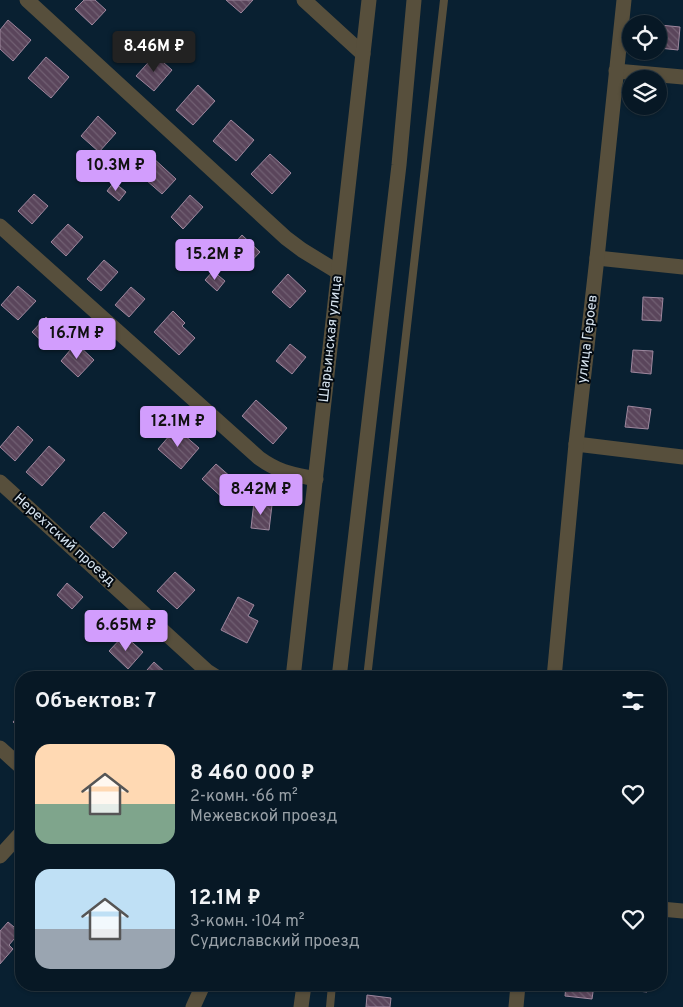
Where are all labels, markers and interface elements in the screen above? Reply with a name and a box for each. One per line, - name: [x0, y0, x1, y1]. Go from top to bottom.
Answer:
- map controls: [622, 15, 667, 115]
- button: locate: [622, 15, 667, 60]
- pin: 8.46M ₽: [108, 30, 200, 73]
- text: 8.46M ₽: [123, 37, 185, 57]
- button: layers: [622, 70, 667, 115]
- pin: 10.3M ₽: [70, 150, 162, 192]
- text: 10.3M ₽: [87, 156, 145, 176]
- pin: 15.2M ₽: [169, 238, 261, 281]
- text: 15.2M ₽: [186, 245, 244, 265]
- street label: Шарьинская улица: [316, 275, 346, 403]
- street label: улица Героев: [574, 294, 602, 384]
- pin: 16.7M ₽: [31, 318, 123, 360]
- text: 16.7M ₽: [50, 324, 104, 344]
- pin: 12.1M ₽: [132, 406, 224, 448]
- text: 12.1M ₽: [151, 412, 205, 432]
- pin: 8.42M ₽: [215, 474, 307, 516]
- text: 8.42M ₽: [230, 480, 292, 500]
- street label: Нерехтский проезд: [10, 490, 118, 590]
- pin: 6.65M ₽: [80, 610, 172, 652]
- text: 6.65M ₽: [96, 616, 156, 636]
- icon: filters: [619, 687, 647, 715]
- text: Объектов: 7: [35, 688, 156, 715]
- text: 8 460 000 ₽: [190, 760, 315, 787]
- icon: home: [75, 764, 135, 824]
- icon: heart: [619, 780, 647, 808]
- text: 2-комн. · 66 m²: [190, 787, 298, 807]
- text: Межевской проезд: [190, 807, 337, 827]
- text: 12.1M ₽: [190, 885, 261, 912]
- icon: home: [75, 889, 135, 949]
- icon: heart: [619, 905, 647, 933]
- text: 3-комн. · 104 m²: [190, 912, 305, 932]
- text: Судиславский проезд: [190, 932, 360, 952]

